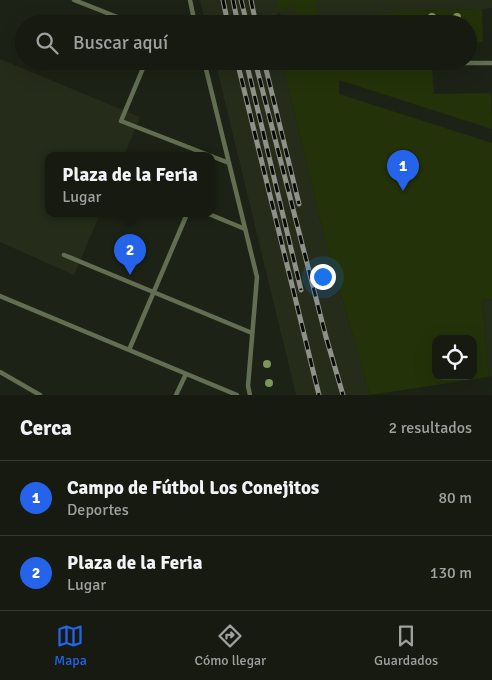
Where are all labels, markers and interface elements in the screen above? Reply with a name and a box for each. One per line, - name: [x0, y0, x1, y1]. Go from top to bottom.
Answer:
- search box: [15, 15, 477, 70]
- icon: search: [33, 29, 61, 57]
- text: Buscar aquí: [73, 31, 168, 55]
- pin: 1: [387, 150, 419, 191]
- popup: [45, 152, 215, 217]
- text: Plaza de la Feria: [62, 163, 198, 187]
- text: Lugar: [62, 187, 101, 207]
- pin: 2: [114, 234, 146, 275]
- your location: [310, 264, 336, 290]
- map controls: [432, 335, 477, 380]
- button: locate: [432, 335, 477, 380]
- text: Cerca: [20, 415, 72, 441]
- text: 2 resultados: [389, 418, 472, 438]
- text: Campo de Fútbol Los Conejitos: [67, 476, 319, 500]
- text: 1: [32, 488, 40, 508]
- text: 80 m: [438, 488, 472, 508]
- text: Deportes: [67, 500, 129, 520]
- text: Plaza de la Feria: [67, 551, 202, 575]
- text: 2: [32, 563, 40, 583]
- text: 130 m: [430, 563, 472, 583]
- text: Lugar: [67, 575, 106, 595]
- tab: Mapa: [54, 622, 87, 669]
- tab: Cómo llegar: [195, 622, 266, 669]
- tab: Guardados: [374, 622, 438, 669]

